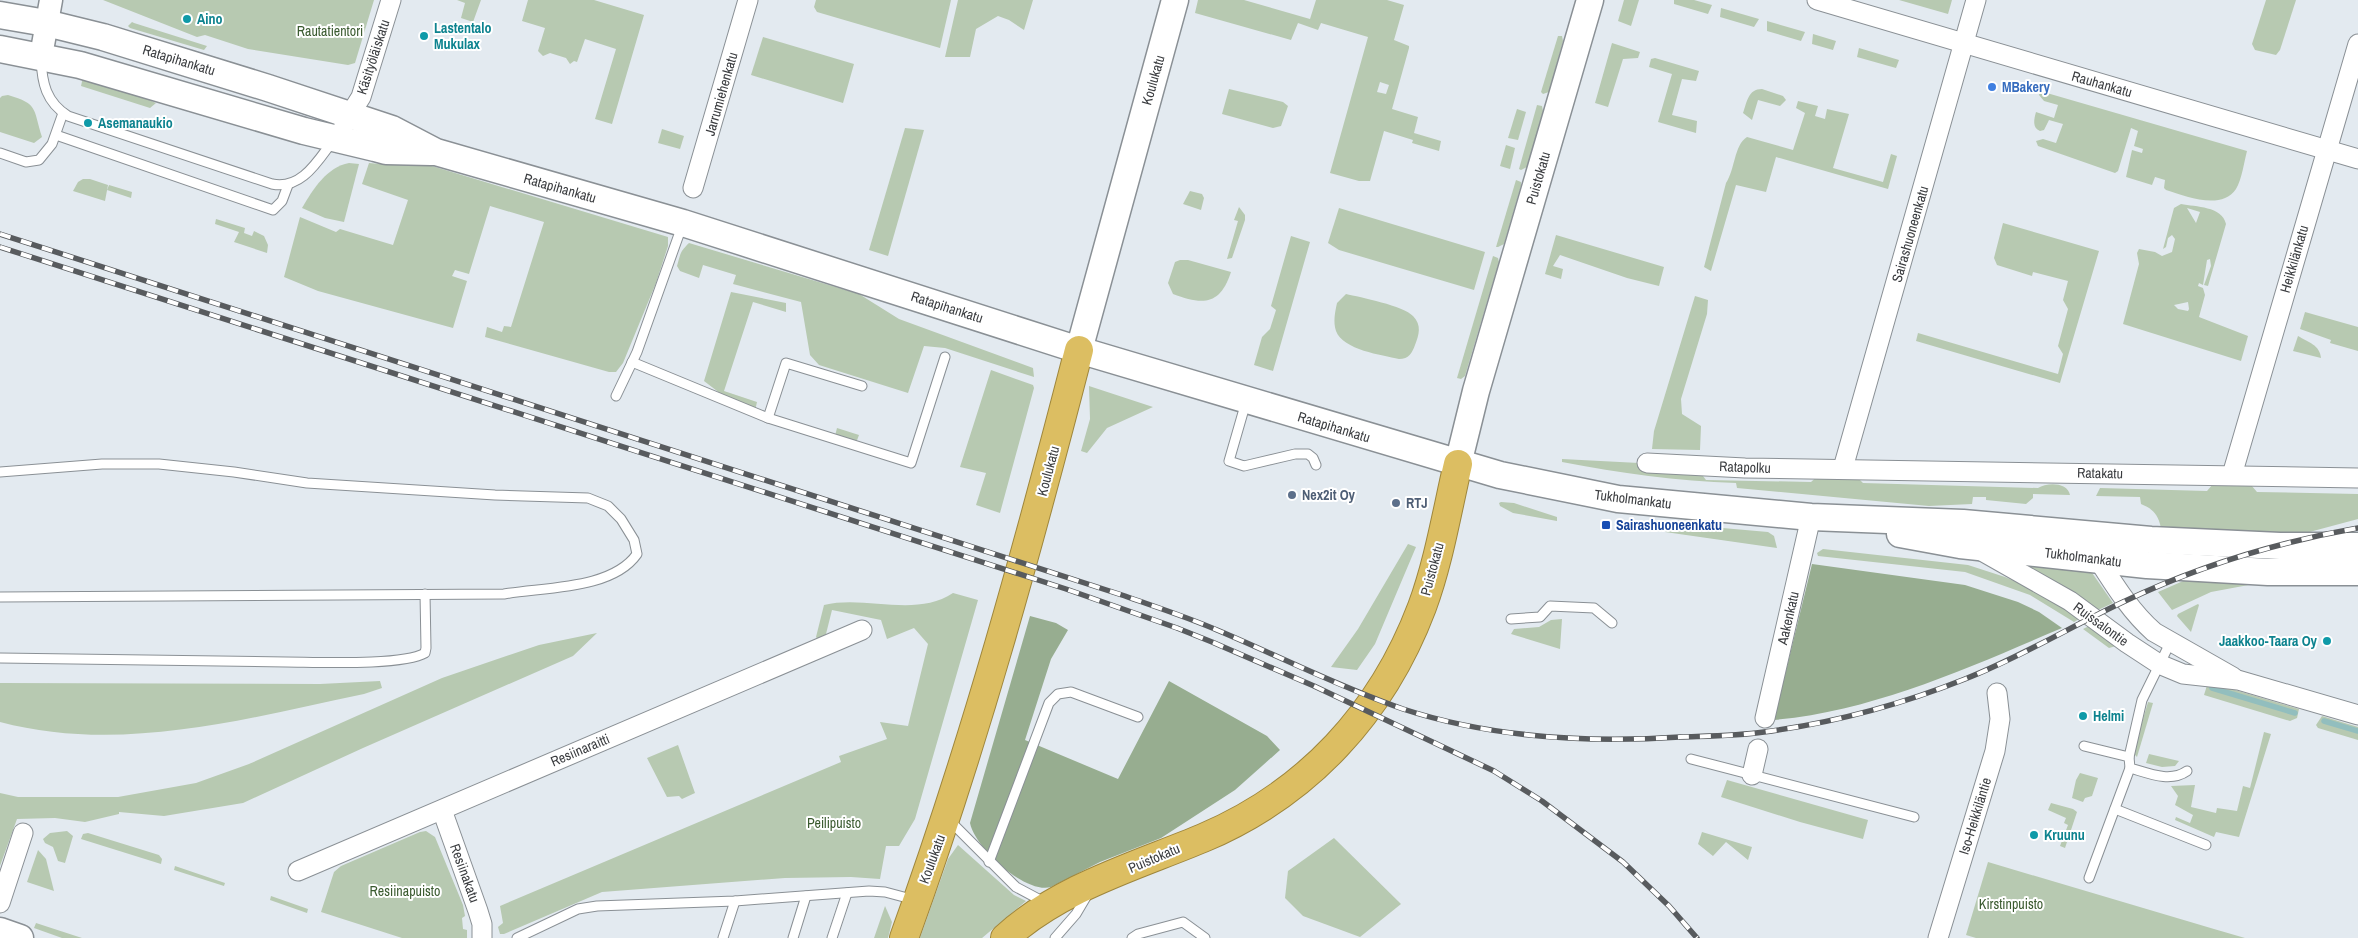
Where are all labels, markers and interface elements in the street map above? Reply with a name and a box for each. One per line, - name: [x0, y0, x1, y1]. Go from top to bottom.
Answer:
- place label: Aino: [197, 10, 223, 28]
- marker: Aino: [181, 13, 193, 25]
- street label: Käsityöläiskatu: [352, 17, 394, 97]
- place label: Lastentalo Mukulax: [434, 19, 491, 53]
- park label: Rautatientori: [297, 22, 363, 40]
- marker: Lastentalo Mukulax: [418, 30, 430, 42]
- street label: Ratapihankatu: [141, 40, 217, 80]
- street label: Jarrumiehenkatu: [700, 50, 742, 138]
- street label: Koulukatu: [1137, 53, 1169, 107]
- street label: Rauhankatu: [2070, 67, 2134, 101]
- place label: MBakery: [2002, 78, 2050, 96]
- marker: MBakery: [1986, 81, 1998, 93]
- place label: Asemanaukio: [98, 114, 173, 132]
- marker: Asemanaukio: [82, 117, 94, 129]
- street label: Puistokatu: [1522, 149, 1554, 207]
- street label: Ratapihankatu: [522, 169, 598, 207]
- street label: Sairashuoneenkatu: [1888, 184, 1932, 284]
- street label: Heikkilänkatu: [2276, 223, 2312, 295]
- street label: Ratapihankatu: [909, 287, 985, 327]
- street label: Ratapihankatu: [1296, 407, 1372, 447]
- street label: Koulukatu: [1033, 444, 1063, 498]
- street label: Ratapolku: [1719, 457, 1771, 477]
- street label: Ratakatu: [2077, 464, 2123, 482]
- street label: Tukholmankatu: [1593, 485, 1673, 513]
- place label: Nex2it Oy: [1302, 486, 1356, 504]
- marker: Nex2it Oy: [1286, 489, 1298, 501]
- place label: RTJ: [1406, 494, 1428, 512]
- marker: RTJ: [1390, 497, 1402, 509]
- place label: Sairashuoneenkatu: [1616, 516, 1722, 534]
- marker: Sairashuoneenkatu: [1600, 519, 1612, 531]
- street label: Puistokatu: [1416, 540, 1448, 598]
- street label: Tukholmankatu: [2043, 543, 2123, 571]
- street label: Aakenkatu: [1773, 590, 1803, 647]
- street label: Ruissalontie: [2070, 598, 2132, 650]
- place label: Jaakkoo-Taara Oy: [2219, 632, 2318, 650]
- marker: Jaakkoo-Taara Oy: [2321, 635, 2333, 647]
- place label: Helmi: [2093, 707, 2124, 725]
- marker: Helmi: [2077, 710, 2089, 722]
- street label: Resiinaraitti: [548, 729, 612, 771]
- street label: Iso-Heikkiläntie: [1955, 775, 1995, 857]
- park label: Peilipuisto: [807, 814, 861, 832]
- place label: Kruunu: [2044, 826, 2085, 844]
- marker: Kruunu: [2028, 829, 2040, 841]
- street label: Koulukatu: [915, 832, 949, 886]
- street label: Puistokatu: [1126, 839, 1182, 877]
- street label: Resiinakatu: [446, 841, 484, 905]
- park label: Resiinapuisto: [370, 882, 440, 900]
- park label: Kirstinpuisto: [1979, 895, 2043, 913]

